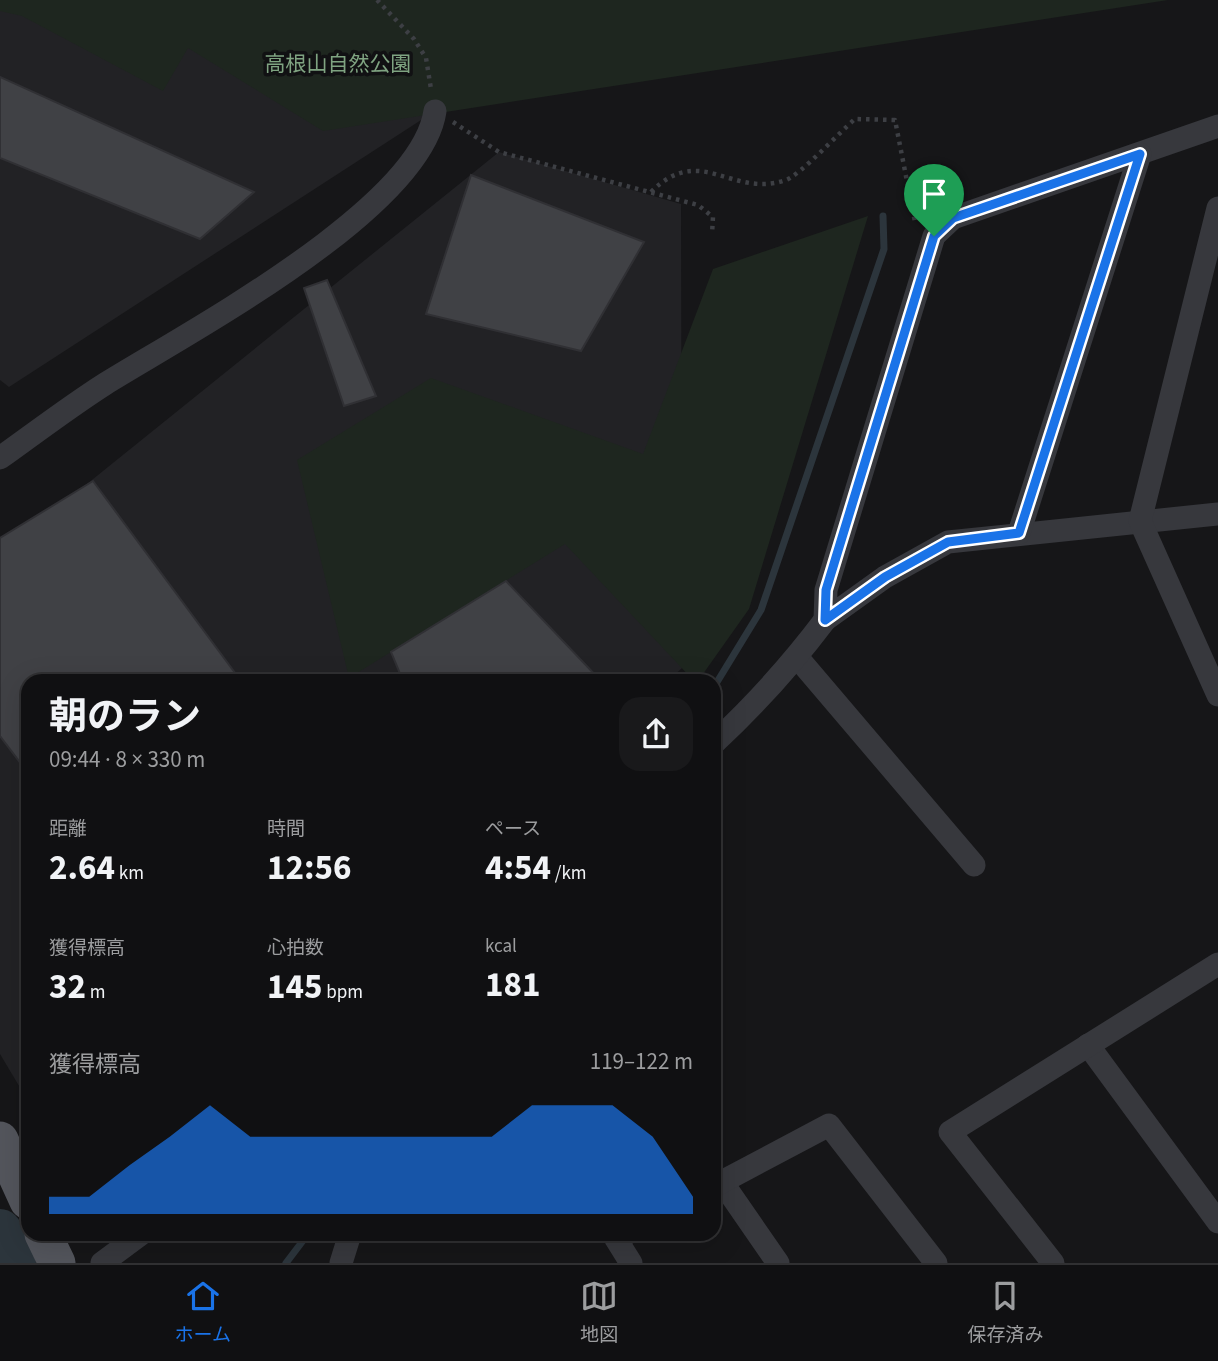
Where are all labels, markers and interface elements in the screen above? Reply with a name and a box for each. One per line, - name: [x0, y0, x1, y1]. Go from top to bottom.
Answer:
- park label: 高根山自然公園: [265, 49, 412, 79]
- pin: [904, 164, 964, 236]
- icon: arrive: [915, 175, 953, 213]
- text: 朝のラン: [49, 690, 201, 744]
- button: share: [619, 697, 693, 771]
- text: 09:44 · 8 × 330 m: [49, 743, 205, 776]
- text: 距離: [49, 816, 87, 843]
- text: 時間: [267, 816, 305, 843]
- text: ペース: [485, 816, 541, 843]
- text: 2.64: [49, 843, 115, 893]
- text: 12:56: [267, 843, 351, 893]
- text: 4:54: [485, 843, 551, 893]
- text: km: [115, 860, 144, 887]
- text: /km: [551, 860, 587, 887]
- text: kcal: [485, 933, 517, 960]
- text: 獲得標高: [49, 935, 125, 962]
- text: 心拍数: [267, 935, 324, 962]
- text: 181: [485, 960, 540, 1010]
- text: 32: [49, 962, 86, 1012]
- text: 145: [267, 962, 322, 1012]
- text: m: [86, 979, 106, 1006]
- text: bpm: [322, 979, 363, 1006]
- text: 119–122 m: [590, 1045, 693, 1078]
- text: 獲得標高: [49, 1048, 141, 1081]
- tab: ホーム: [175, 1277, 231, 1349]
- tab: 地図: [580, 1277, 618, 1349]
- tab: 保存済み: [967, 1277, 1043, 1349]

